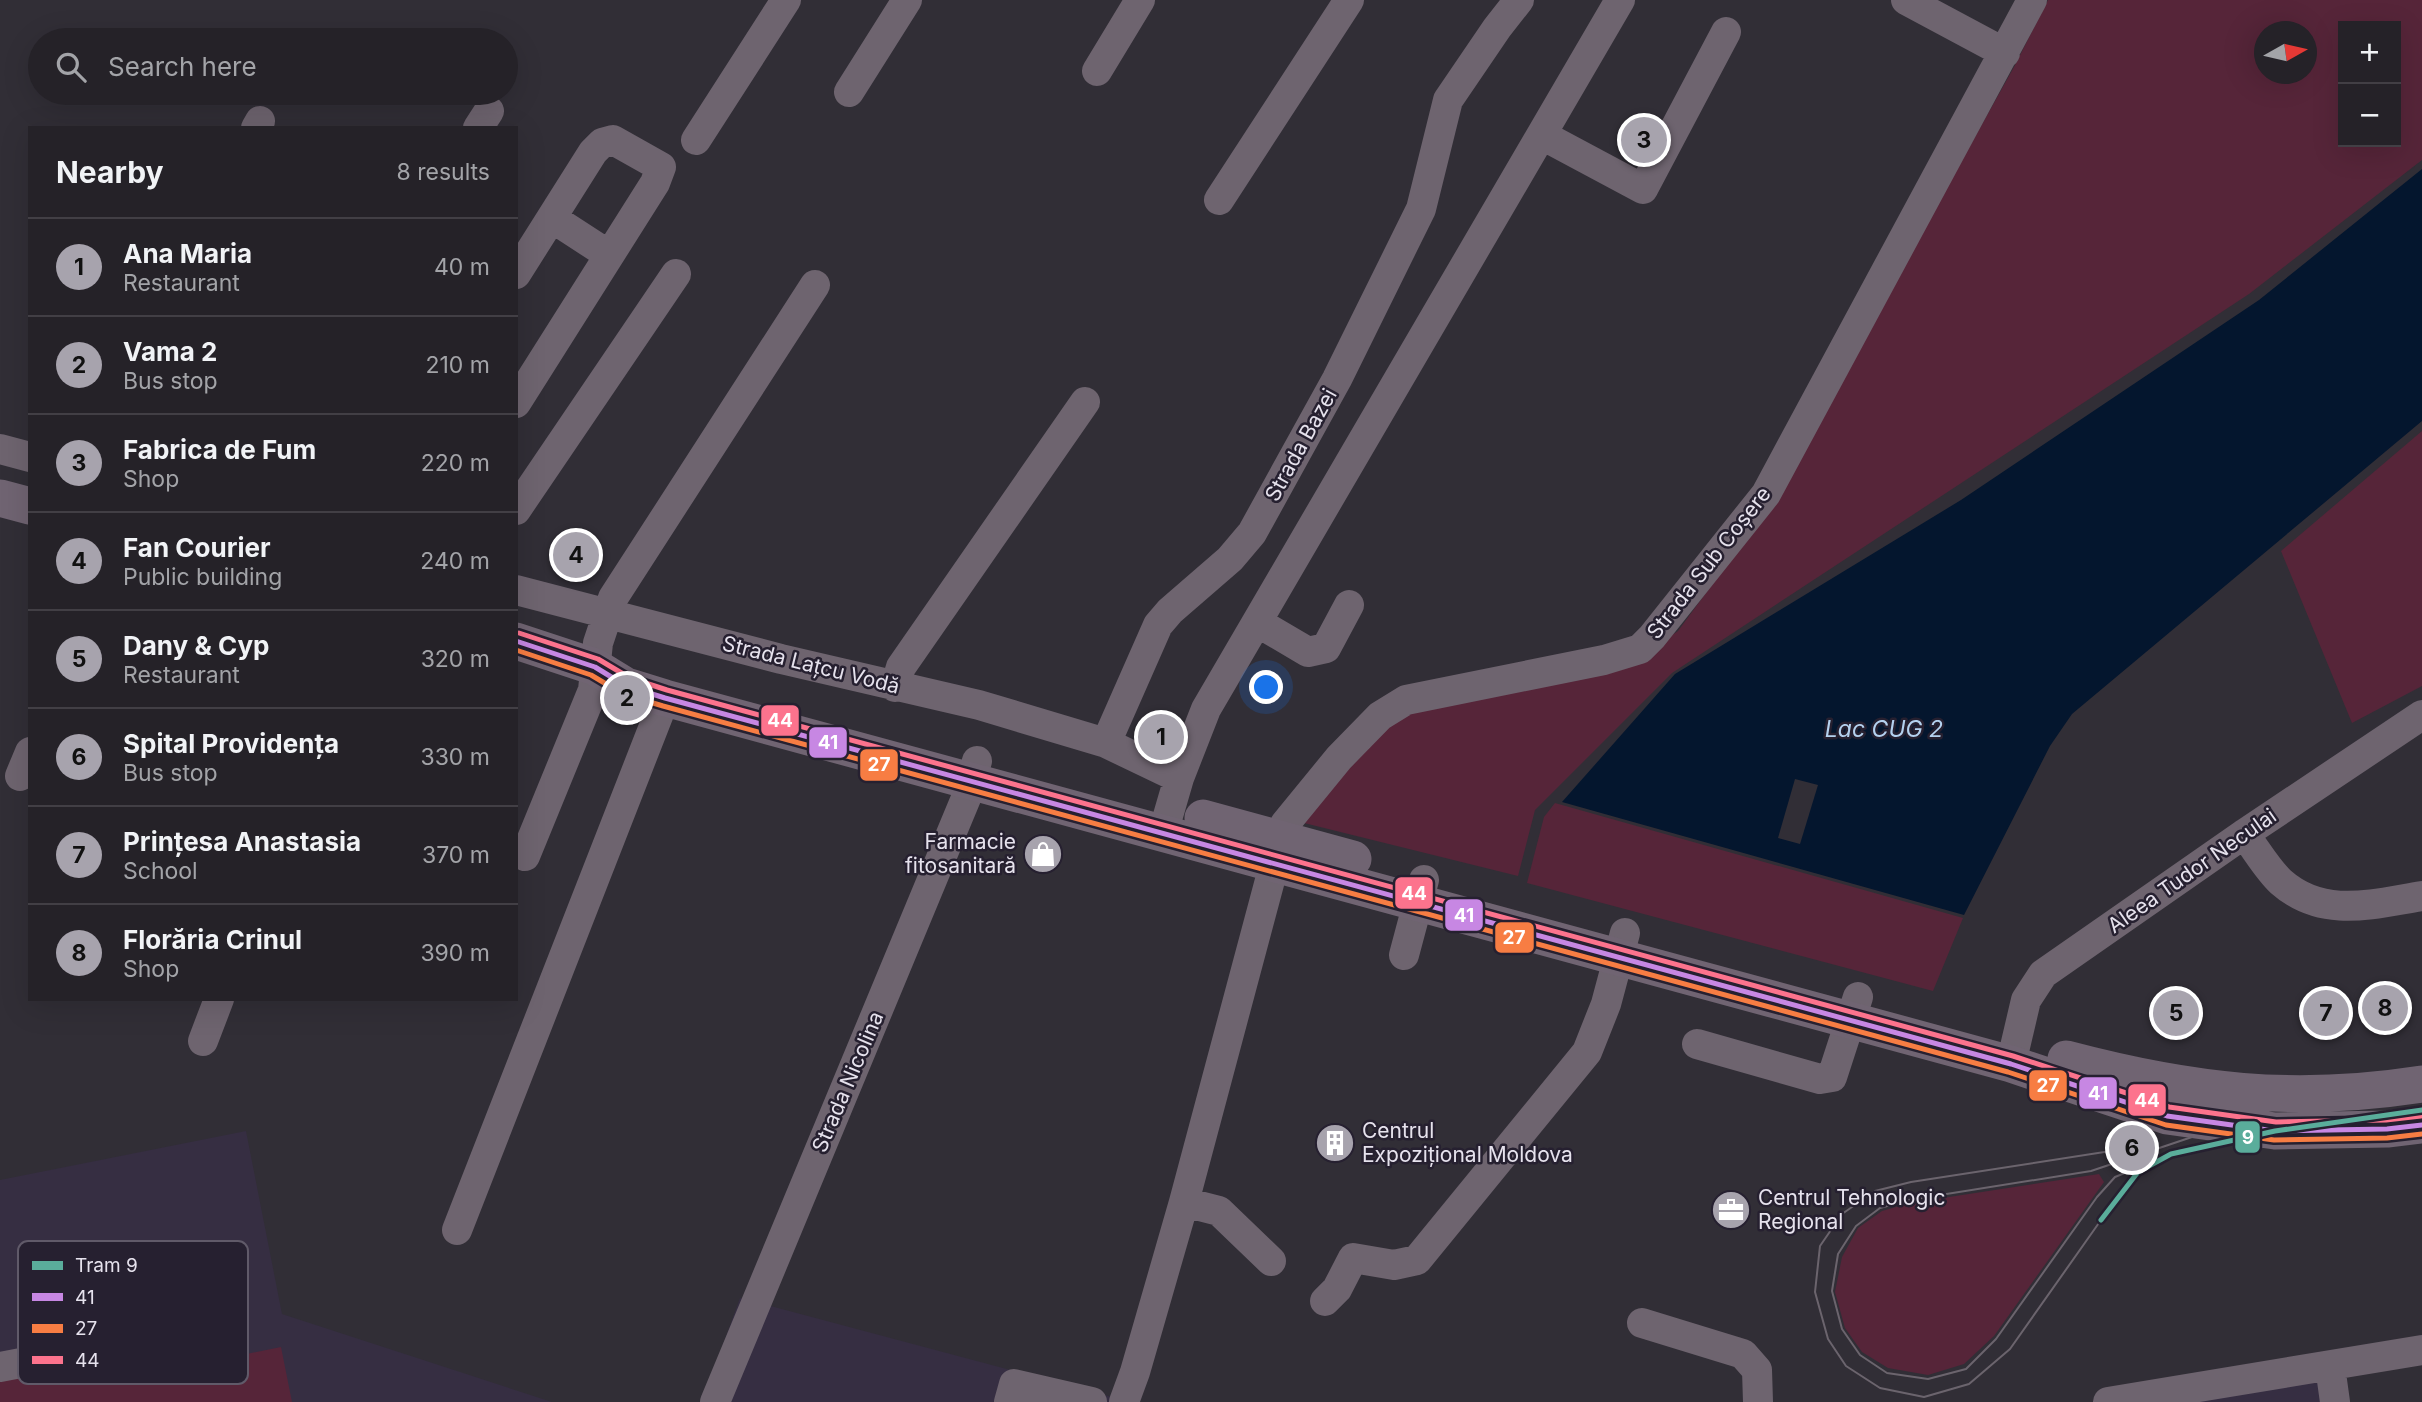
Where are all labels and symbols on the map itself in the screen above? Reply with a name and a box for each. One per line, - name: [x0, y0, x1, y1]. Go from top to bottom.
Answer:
- north arrow: [2254, 21, 2317, 84]
- pin: 3: [1621, 114, 1667, 166]
- street label: Strada Bazei: [1259, 384, 1342, 505]
- street label: Strada Sub Coșere: [1641, 482, 1776, 644]
- pin: 4: [553, 529, 599, 581]
- street label: Strada Lațcu Vodă: [720, 630, 902, 699]
- your location: [1249, 670, 1283, 704]
- pin: 2: [604, 672, 650, 724]
- line badge: 44: [760, 704, 800, 737]
- text: 44: [767, 709, 793, 732]
- pin: 1: [1138, 711, 1184, 763]
- water label: Lac CUG 2: [1825, 715, 1943, 743]
- line badge: 41: [808, 726, 848, 759]
- text: 41: [818, 731, 838, 754]
- line badge: 27: [859, 748, 899, 782]
- text: 27: [867, 753, 891, 776]
- street label: Aleea Tudor Neculai: [2103, 803, 2281, 938]
- place label: Farmacie fitosanitară: [905, 829, 1016, 878]
- shop icon: Farmacie fitosanitară: [1022, 833, 1064, 875]
- line badge: 44: [1394, 876, 1434, 910]
- text: 44: [1401, 882, 1427, 905]
- line badge: 41: [1444, 898, 1484, 932]
- text: 41: [1454, 904, 1474, 927]
- line badge: 27: [1494, 921, 1535, 954]
- text: 27: [1502, 926, 1526, 949]
- pin: 8: [2362, 982, 2408, 1034]
- pin: 5: [2153, 987, 2199, 1039]
- pin: 7: [2303, 987, 2349, 1039]
- street label: Strada Nicolina: [807, 1008, 888, 1156]
- line badge: 27: [2028, 1069, 2068, 1102]
- text: 27: [2036, 1074, 2060, 1097]
- line badge: 41: [2078, 1076, 2118, 1110]
- text: 41: [2088, 1082, 2108, 1105]
- line badge: 44: [2127, 1083, 2167, 1117]
- text: 44: [2134, 1089, 2160, 1112]
- place label: Centrul Expozițional Moldova: [1362, 1118, 1573, 1167]
- line badge: 9: [2234, 1120, 2261, 1154]
- building icon: Centrul Expozițional Moldova: [1314, 1122, 1356, 1164]
- pin: 6: [2109, 1122, 2155, 1174]
- text: 9: [2242, 1126, 2254, 1149]
- place label: Centrul Tehnologic Regional: [1758, 1185, 1945, 1234]
- office icon: Centrul Tehnologic Regional: [1710, 1189, 1752, 1231]
- legend: [18, 1241, 248, 1384]
- text: Tram 9: [75, 1254, 138, 1277]
- text: 41: [75, 1286, 95, 1309]
- text: 27: [75, 1317, 97, 1340]
- text: 44: [75, 1349, 100, 1372]

